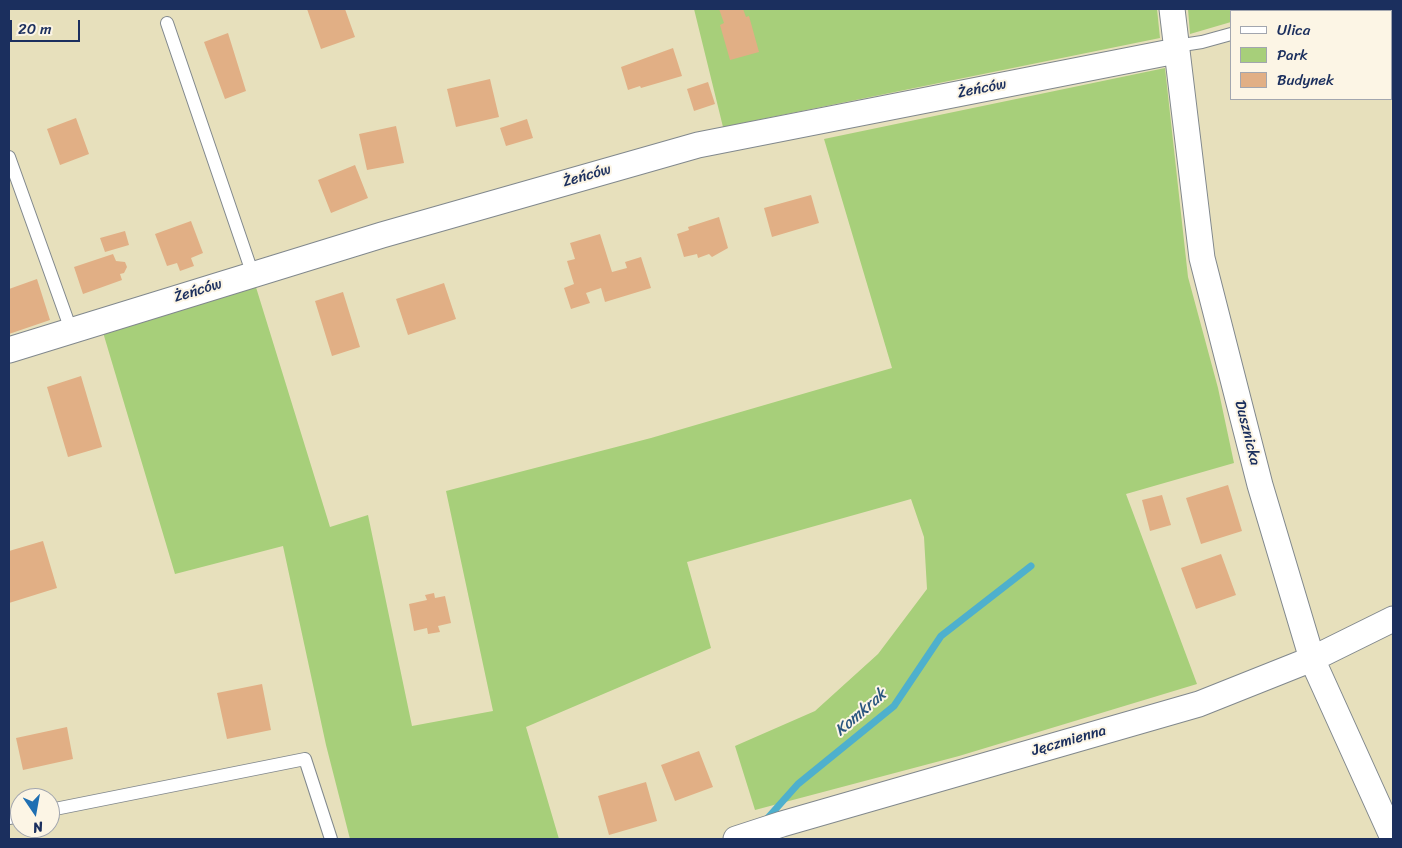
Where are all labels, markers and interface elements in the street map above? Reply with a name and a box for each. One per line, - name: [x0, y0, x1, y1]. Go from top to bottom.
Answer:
- scale bar: [12, 10, 82, 42]
- legend: [1230, 10, 1392, 100]
- text: 20 m: [18, 16, 52, 42]
- text: Ulica: [1277, 17, 1310, 43]
- text: Park: [1277, 42, 1308, 68]
- text: Budynek: [1277, 67, 1334, 93]
- street label: Żeńców: [956, 75, 1008, 103]
- street label: Żeńców: [561, 161, 613, 191]
- street label: Żeńców: [172, 275, 224, 307]
- street label: Dusznicka: [1230, 399, 1264, 467]
- water label: Komkrak: [831, 686, 891, 740]
- street label: Jęczmienna: [1030, 722, 1108, 760]
- north arrow: [10, 788, 60, 838]
- text: N: [31, 814, 45, 840]

